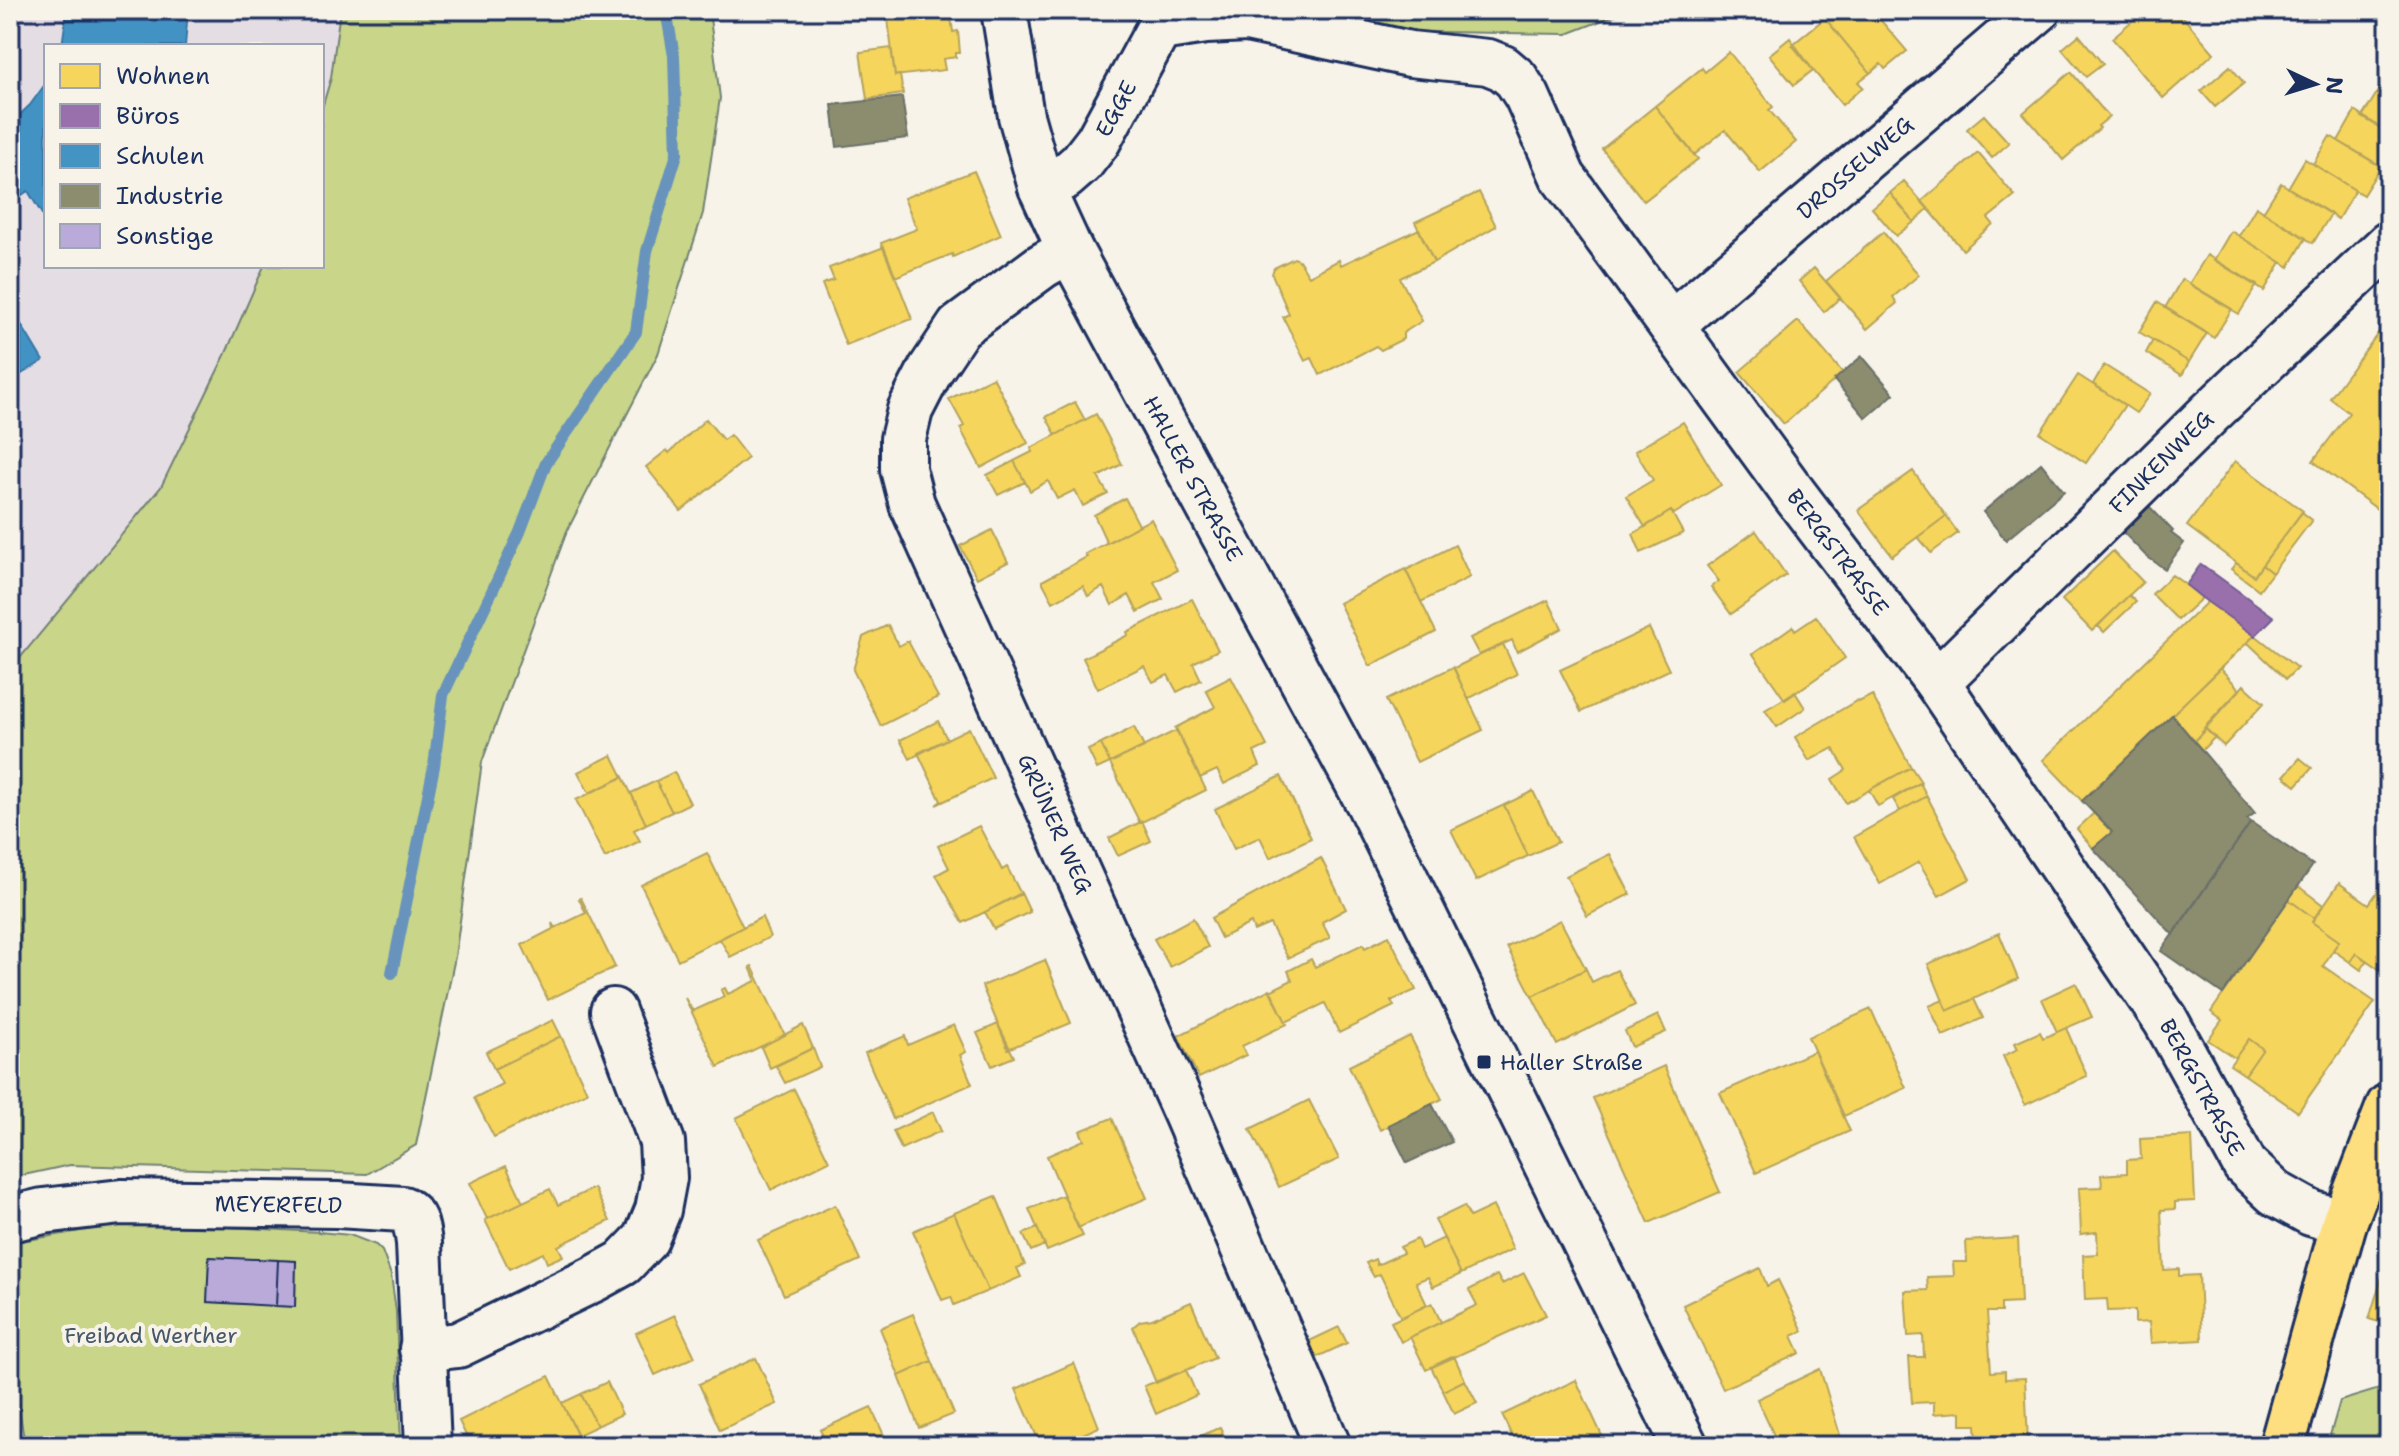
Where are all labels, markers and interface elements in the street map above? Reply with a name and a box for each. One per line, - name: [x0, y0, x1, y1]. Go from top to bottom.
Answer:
- legend: [44, 44, 324, 268]
- north arrow: [2275, 44, 2355, 124]
- text: Wohnen: [116, 60, 210, 92]
- street label: EGGE: [1089, 75, 1143, 142]
- text: N: [2319, 76, 2350, 95]
- text: Büros: [116, 100, 180, 132]
- street label: DROSSELWEG: [1791, 110, 1919, 226]
- text: Schulen: [116, 140, 204, 172]
- text: Industrie: [116, 180, 224, 212]
- text: Sonstige: [116, 220, 214, 252]
- street label: HALLER STRASSE: [1136, 391, 1249, 566]
- street label: FINKENWEG: [2103, 404, 2220, 520]
- street label: BERGSTRASSE: [1780, 483, 1895, 622]
- street label: GRÜNER WEG: [1011, 749, 1099, 899]
- street label: BERGSTRASSE: [2153, 1014, 2251, 1161]
- place label: Haller Straße: [1500, 1048, 1643, 1077]
- marker: Haller Straße: [1475, 1053, 1493, 1071]
- street label: MEYERFELD: [214, 1189, 343, 1220]
- park label: Freibad Werther: [64, 1321, 238, 1350]

